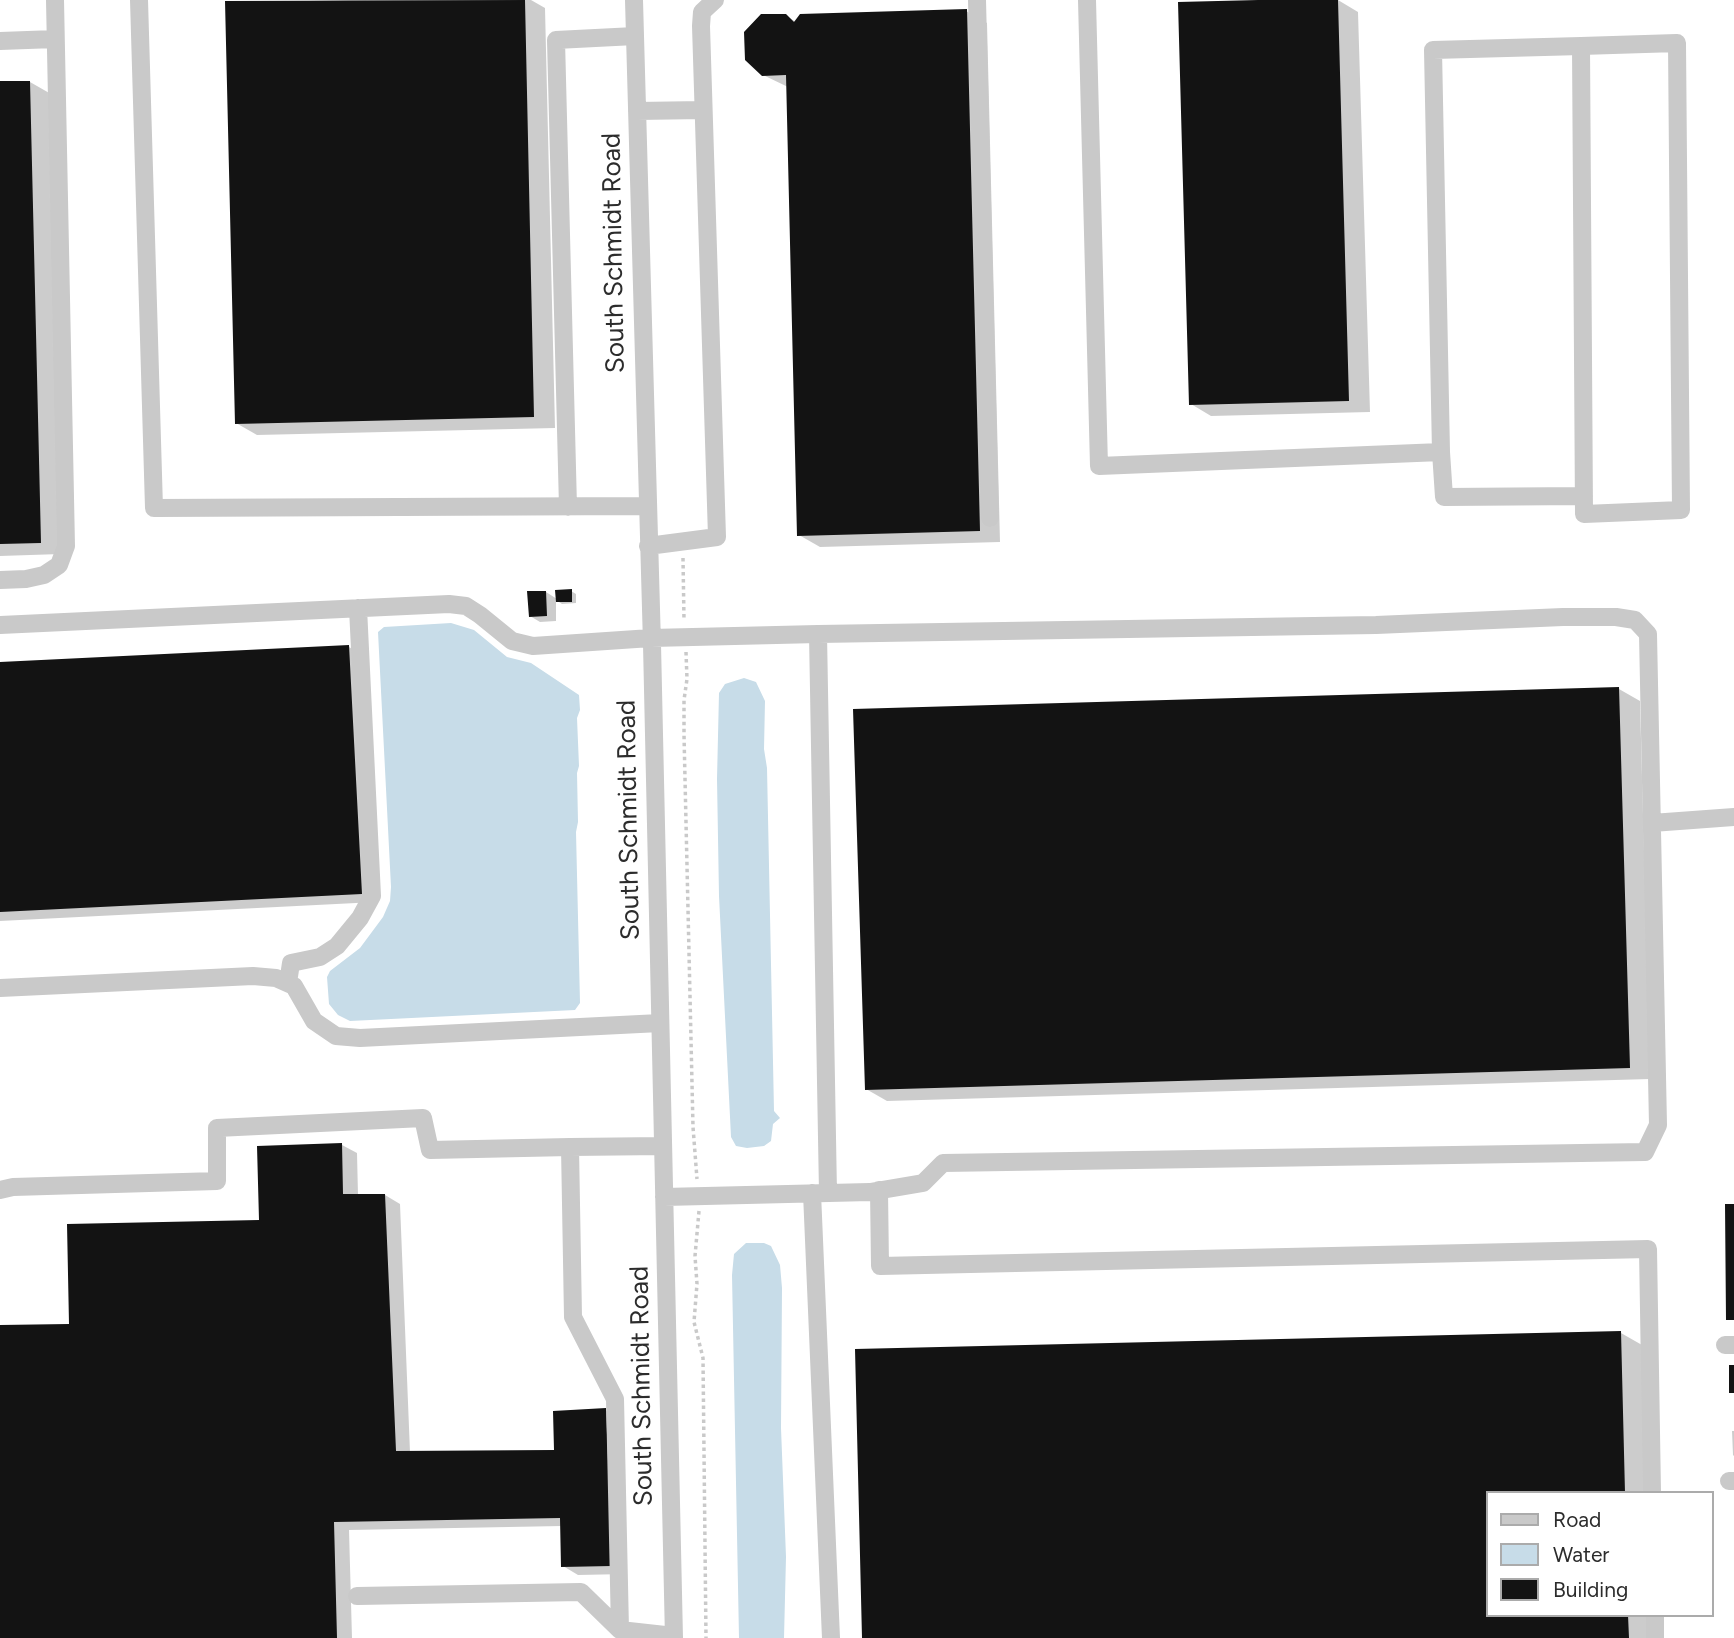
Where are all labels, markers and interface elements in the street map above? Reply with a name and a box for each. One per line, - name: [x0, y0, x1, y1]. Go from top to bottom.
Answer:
- street label: South Schmidt Road: [596, 133, 632, 373]
- street label: South Schmidt Road: [611, 700, 647, 940]
- street label: South Schmidt Road: [624, 1266, 660, 1506]
- legend: [1486, 1491, 1713, 1617]
- text: Road: [1553, 1507, 1601, 1532]
- text: Water: [1553, 1542, 1609, 1567]
- text: Building: [1553, 1577, 1628, 1602]

